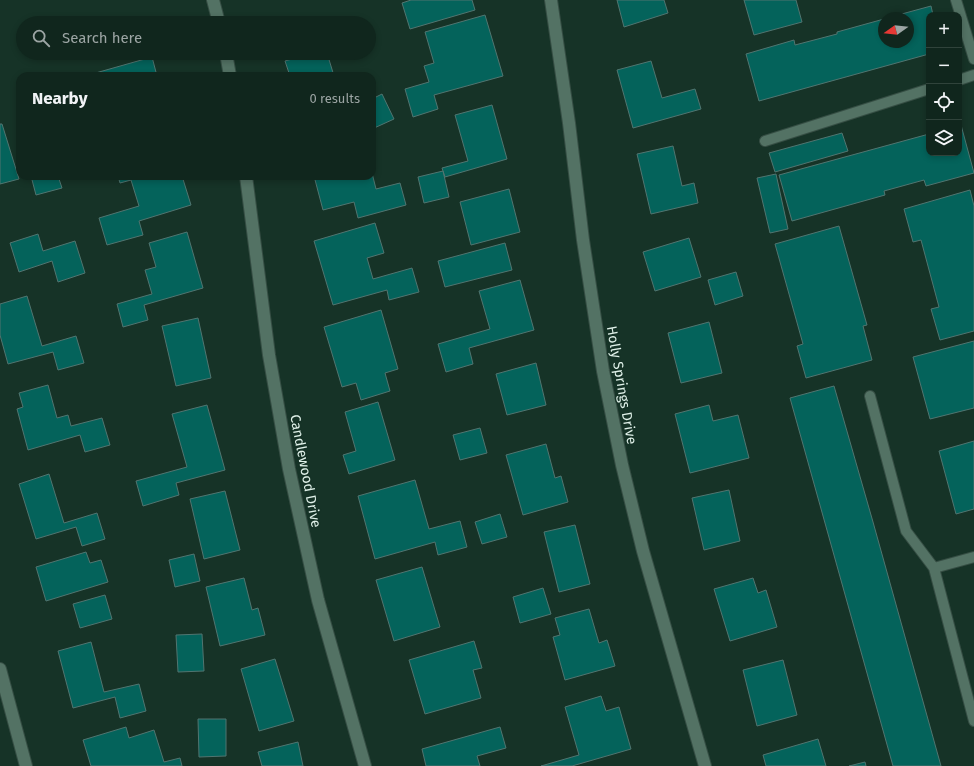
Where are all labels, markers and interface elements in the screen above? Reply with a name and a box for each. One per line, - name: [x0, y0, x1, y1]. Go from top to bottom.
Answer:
- north arrow: [878, 12, 914, 48]
- map controls: [926, 12, 962, 156]
- button: +: [926, 12, 962, 48]
- search box: [16, 16, 376, 60]
- icon: search: [30, 27, 52, 49]
- text: Search here: [62, 29, 142, 47]
- button: −: [926, 48, 962, 84]
- button: locate: [926, 84, 962, 120]
- text: Nearby: [32, 88, 87, 109]
- text: 0 results: [309, 91, 360, 106]
- button: layers: [926, 120, 962, 156]
- street label: Holly Springs Drive: [603, 324, 640, 446]
- street label: Candlewood Drive: [286, 413, 325, 529]

